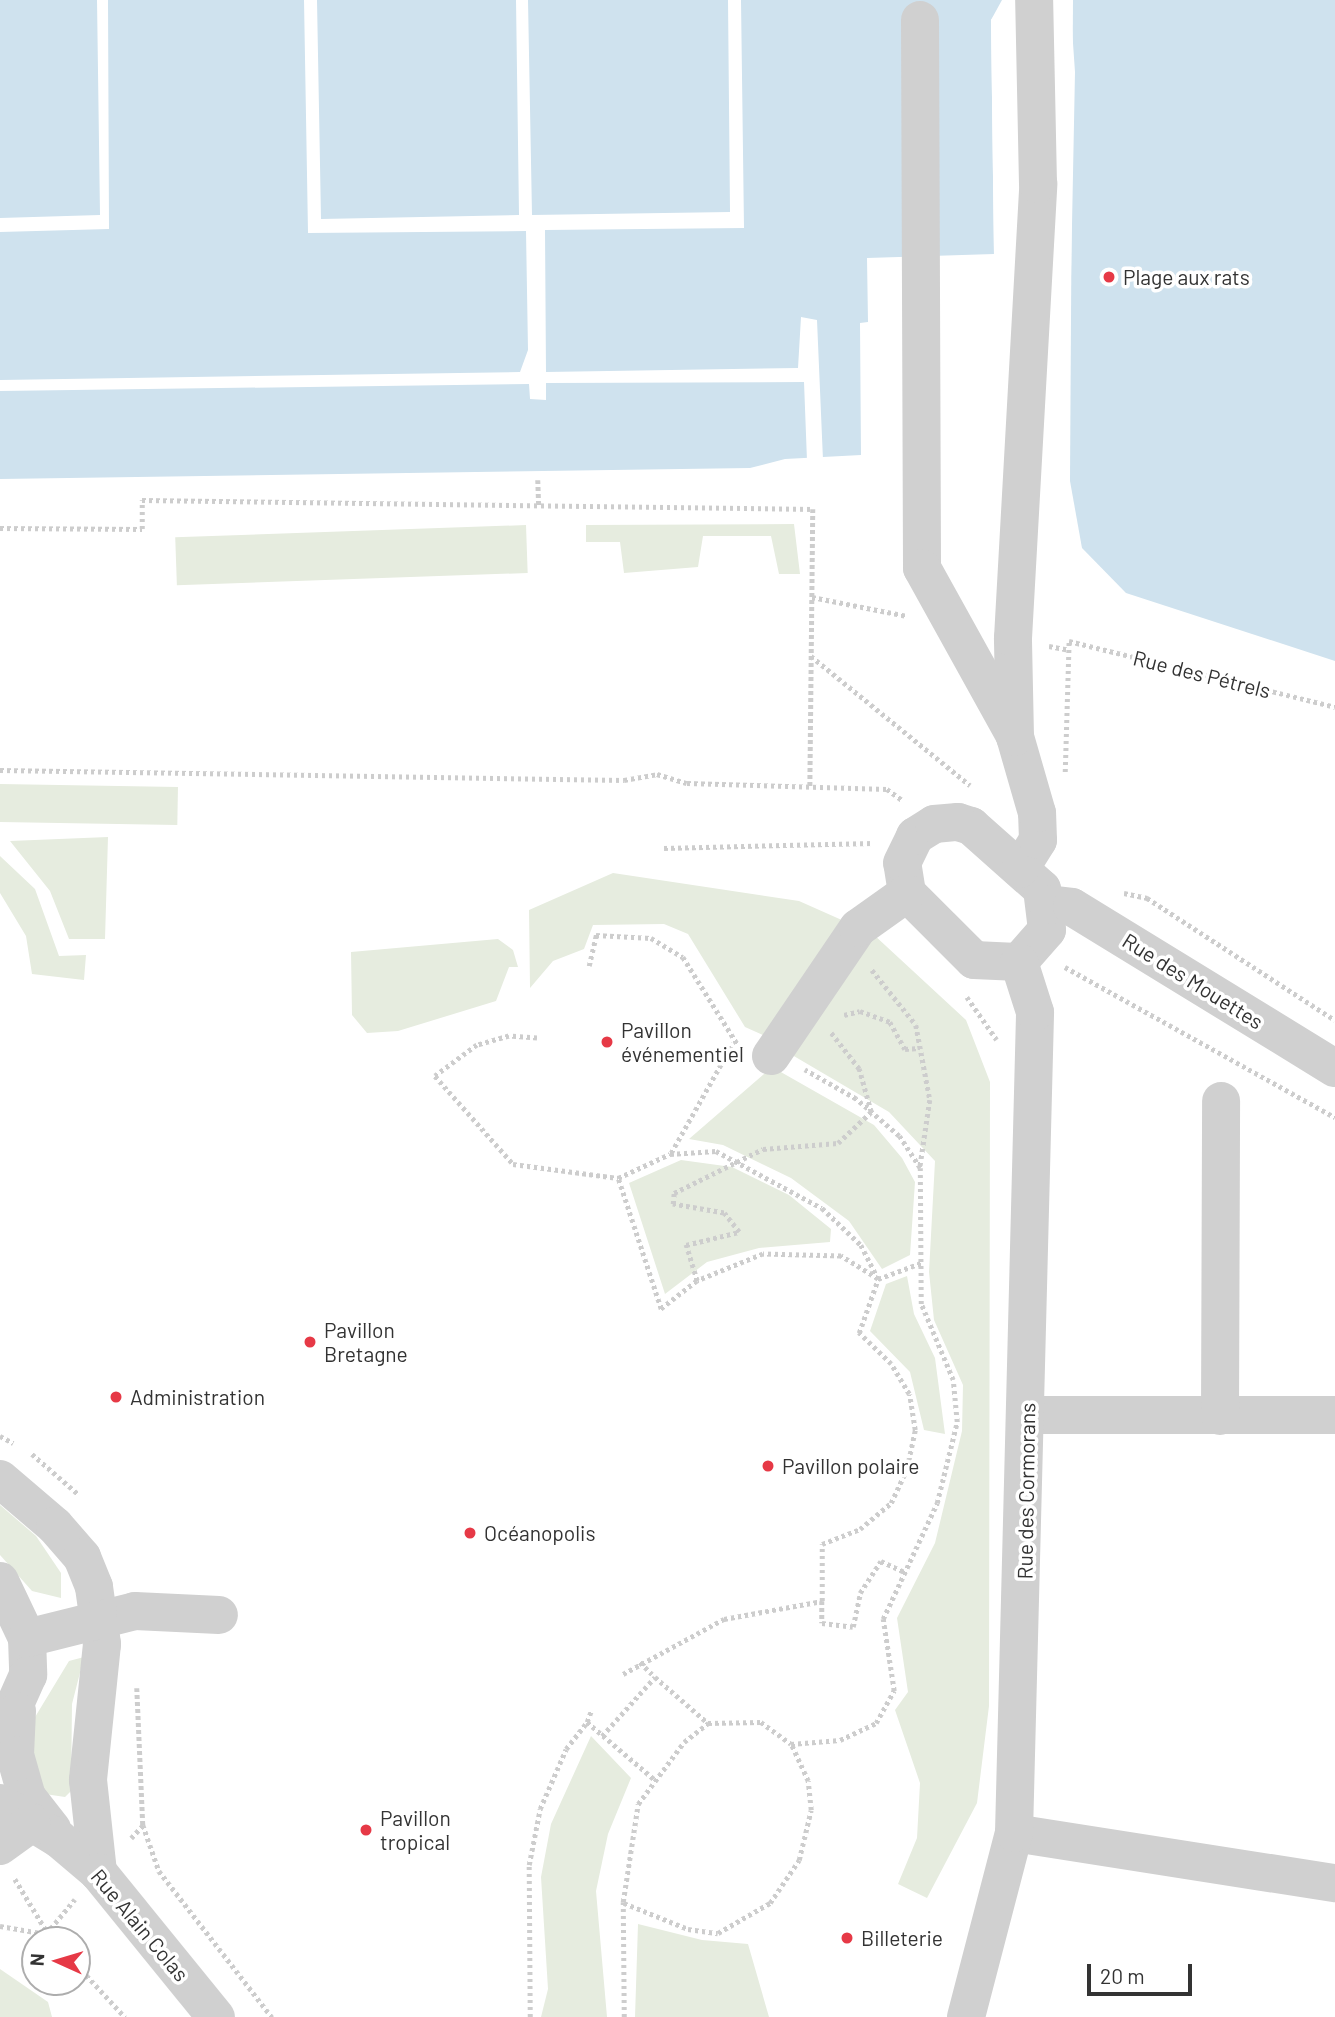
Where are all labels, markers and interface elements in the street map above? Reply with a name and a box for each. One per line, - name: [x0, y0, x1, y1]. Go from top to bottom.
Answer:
- place label: Plage aux rats: [1123, 264, 1250, 290]
- marker: Plage aux rats: [1101, 269, 1117, 285]
- street label: Rue des Pétrels: [1131, 645, 1273, 703]
- street label: Rue des Mouettes: [1118, 928, 1268, 1034]
- place label: Pavillon événementiel: [621, 1017, 744, 1067]
- marker: Pavillon événementiel: [599, 1034, 615, 1050]
- place label: Pavillon Bretagne: [324, 1317, 408, 1367]
- marker: Pavillon Bretagne: [302, 1334, 318, 1350]
- place label: Administration: [130, 1384, 265, 1410]
- marker: Administration: [108, 1389, 124, 1405]
- street label: Rue des Cormorans: [1012, 1403, 1040, 1579]
- place label: Pavillon polaire: [782, 1453, 919, 1479]
- marker: Pavillon polaire: [760, 1458, 776, 1474]
- place label: Océanopolis: [484, 1520, 596, 1546]
- marker: Océanopolis: [462, 1525, 478, 1541]
- place label: Pavillon tropical: [380, 1805, 451, 1855]
- marker: Pavillon tropical: [358, 1822, 374, 1838]
- street label: Rue Alain Colas: [86, 1864, 194, 1986]
- place label: Billeterie: [861, 1925, 943, 1951]
- north arrow: [21, 1926, 91, 1996]
- marker: Billeterie: [839, 1930, 855, 1946]
- scale bar: [1090, 1951, 1195, 1995]
- text: N: [25, 1953, 48, 1967]
- text: 20 m: [1100, 1963, 1145, 1988]

